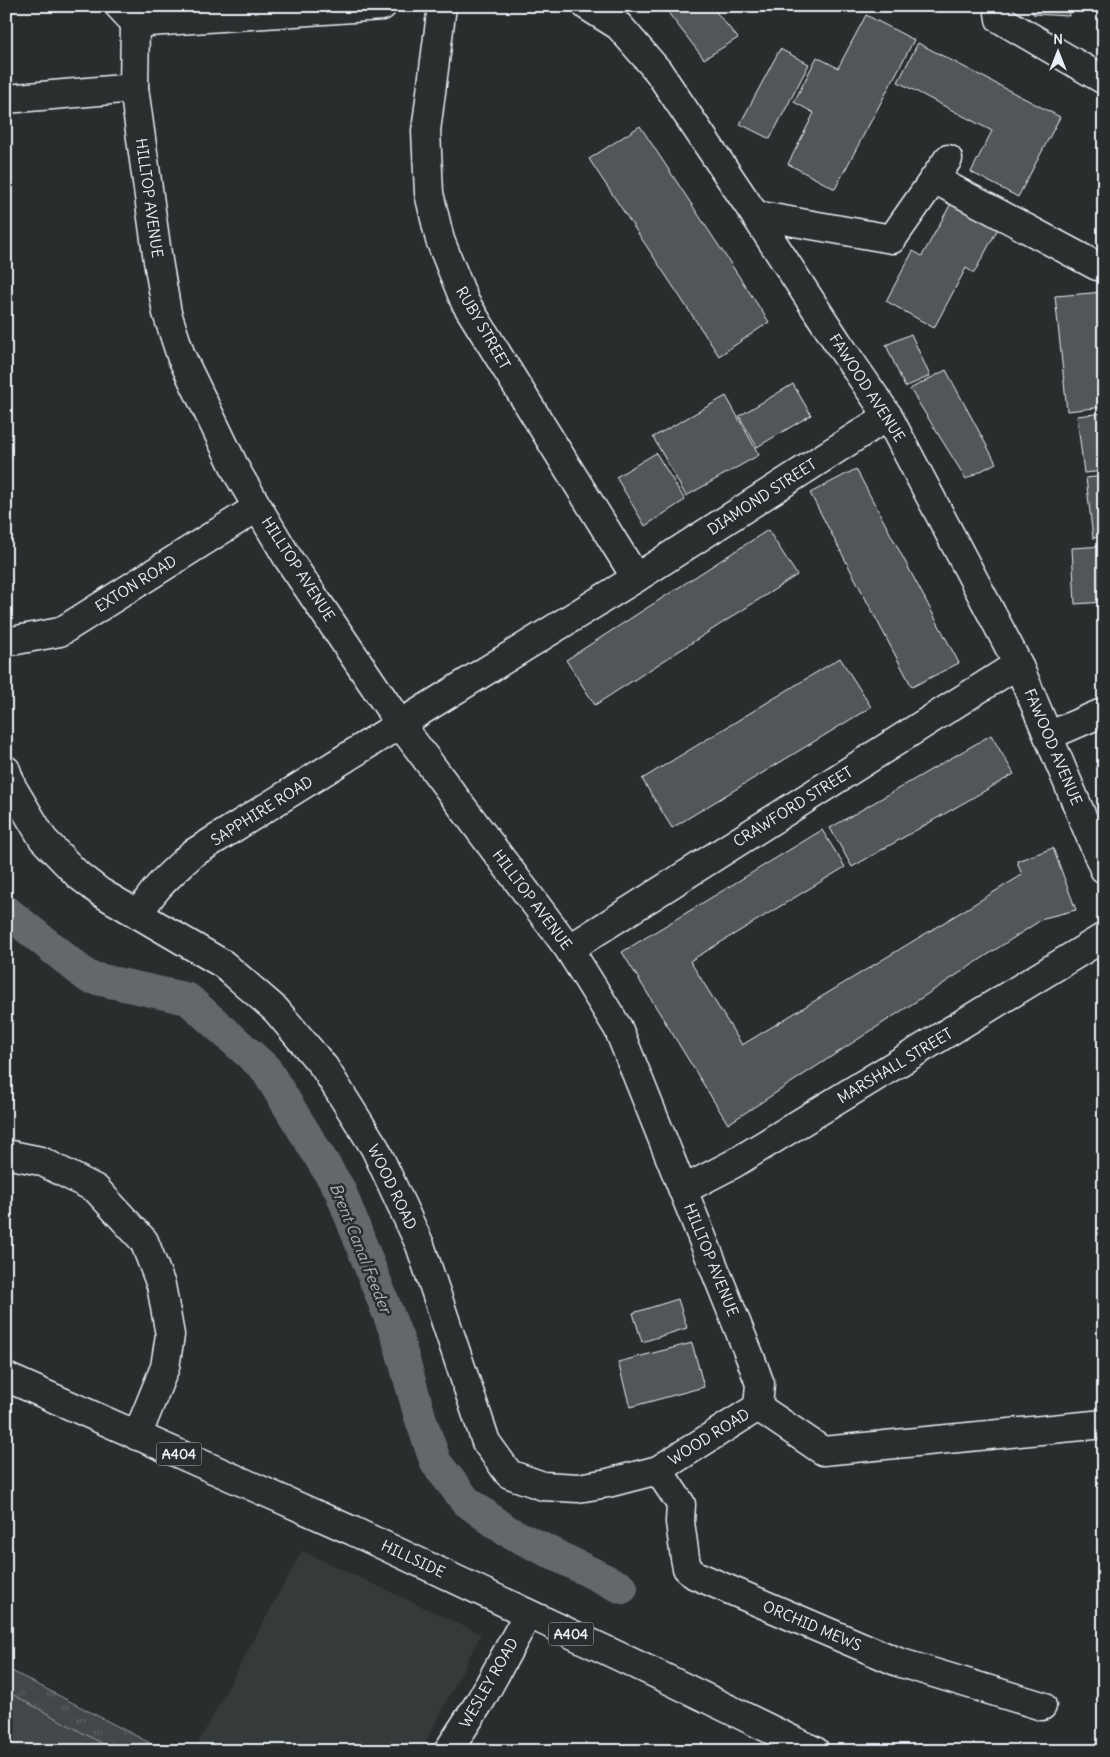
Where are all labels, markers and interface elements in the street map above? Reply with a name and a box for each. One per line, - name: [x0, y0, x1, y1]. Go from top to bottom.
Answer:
- north arrow: [1032, 28, 1082, 78]
- text: N: [1053, 30, 1063, 48]
- street label: HILLTOP AVENUE: [132, 137, 167, 259]
- street label: RUBY STREET: [452, 283, 515, 373]
- street label: FAWOOD AVENUE: [825, 330, 910, 445]
- street label: DIAMOND STREET: [704, 454, 820, 539]
- street label: HILLTOP AVENUE: [258, 513, 339, 625]
- street label: EXTON ROAD: [91, 551, 180, 616]
- street label: FAWOOD AVENUE: [1020, 686, 1087, 808]
- street label: CRAWFORD STREET: [730, 762, 856, 851]
- street label: SAPPHIRE ROAD: [207, 772, 316, 850]
- street label: HILLTOP AVENUE: [489, 846, 576, 954]
- street label: MARSHALL STREET: [834, 1024, 956, 1107]
- street label: WOOD ROAD: [364, 1141, 421, 1232]
- water label: Brent Canal Feeder: [326, 1180, 397, 1318]
- street label: HILLTOP AVENUE: [680, 1200, 743, 1319]
- street label: WOOD ROAD: [665, 1404, 753, 1469]
- road number: A404: [156, 1442, 202, 1466]
- street label: HILLSIDE: [378, 1536, 448, 1582]
- street label: ORCHID MEWS: [760, 1596, 864, 1655]
- road number: A404: [548, 1622, 594, 1646]
- street label: WESLEY ROAD: [455, 1634, 522, 1731]

